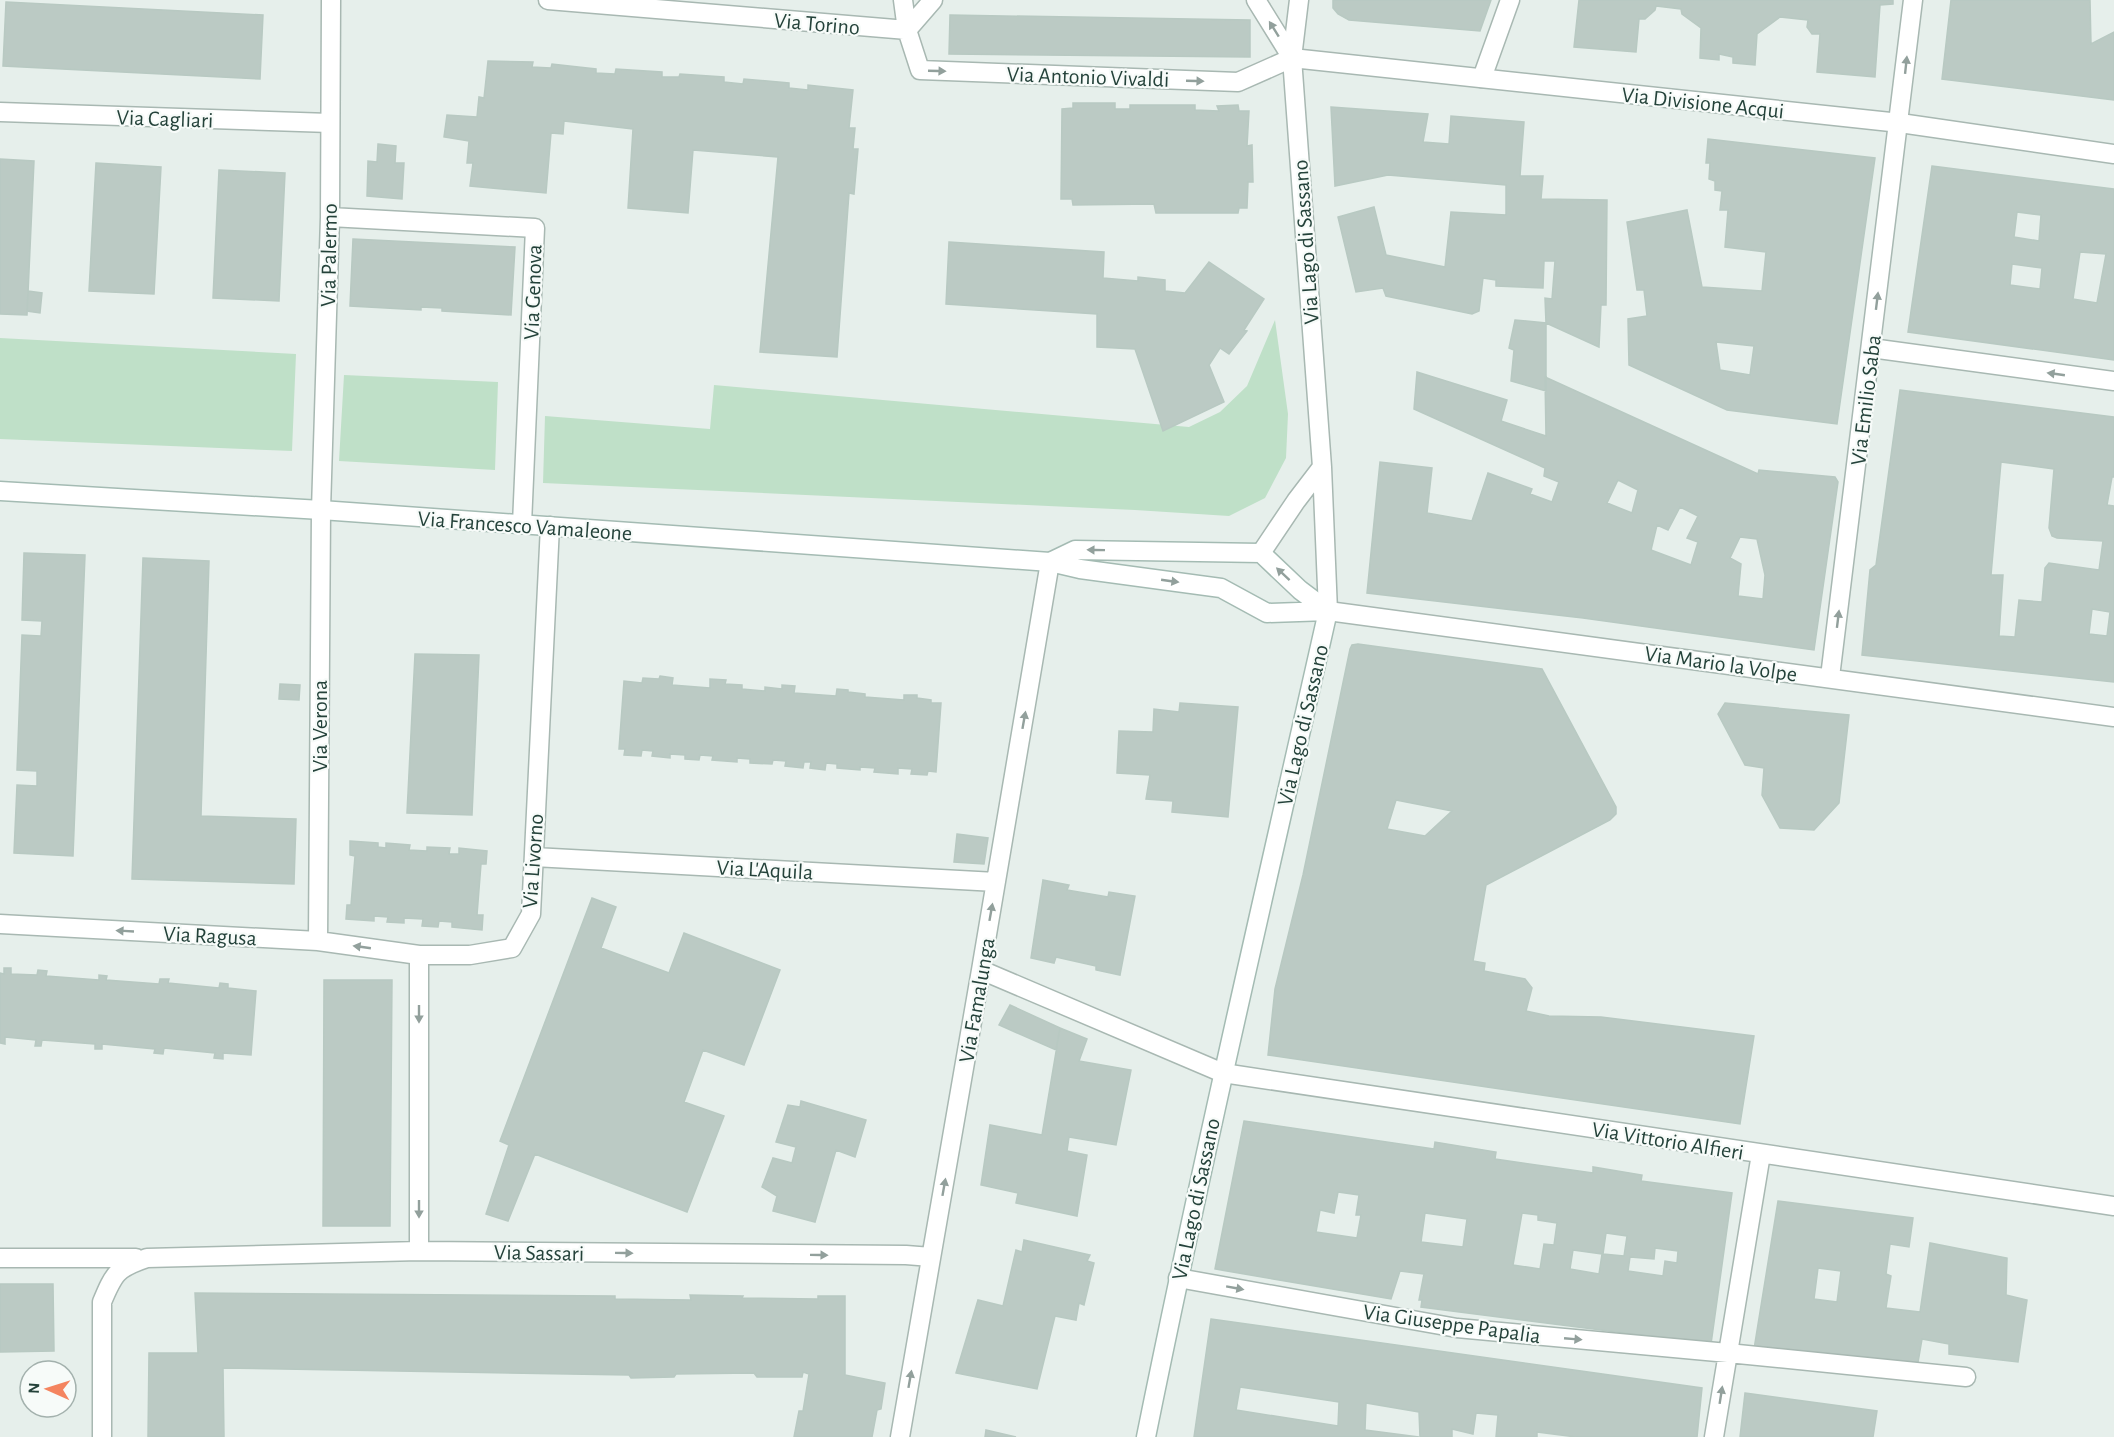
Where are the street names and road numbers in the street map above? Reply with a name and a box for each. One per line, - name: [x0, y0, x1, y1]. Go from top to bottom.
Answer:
- street label: Via Torino: [773, 9, 861, 39]
- street label: Via Antonio Vivaldi: [1006, 63, 1170, 91]
- street label: Via Divisione Acqui: [1620, 84, 1785, 122]
- street label: Via Cagliari: [116, 106, 214, 132]
- street label: Via Lago di Sassano: [1289, 159, 1323, 325]
- street label: Via Palermo: [317, 203, 341, 307]
- street label: Via Genova: [520, 244, 546, 340]
- street label: Via Emilio Saba: [1847, 333, 1885, 467]
- street label: Via Francesco Vamaleone: [417, 508, 633, 544]
- street label: Via Lago di Sassano: [1274, 642, 1332, 808]
- street label: Via Mario la Volpe: [1643, 642, 1799, 686]
- street label: Via Verona: [309, 680, 331, 772]
- street label: Via Livorno: [519, 813, 547, 909]
- street label: Via L'Aquila: [716, 856, 814, 884]
- street label: Via Ragusa: [163, 923, 257, 949]
- street label: Via Famalunga: [955, 936, 999, 1064]
- street label: Via Lago di Sassano: [1168, 1116, 1224, 1282]
- street label: Via Vittorio Alfieri: [1590, 1118, 1745, 1164]
- street label: Via Sassari: [494, 1241, 584, 1265]
- street label: Via Giuseppe Papalia: [1362, 1301, 1542, 1347]

